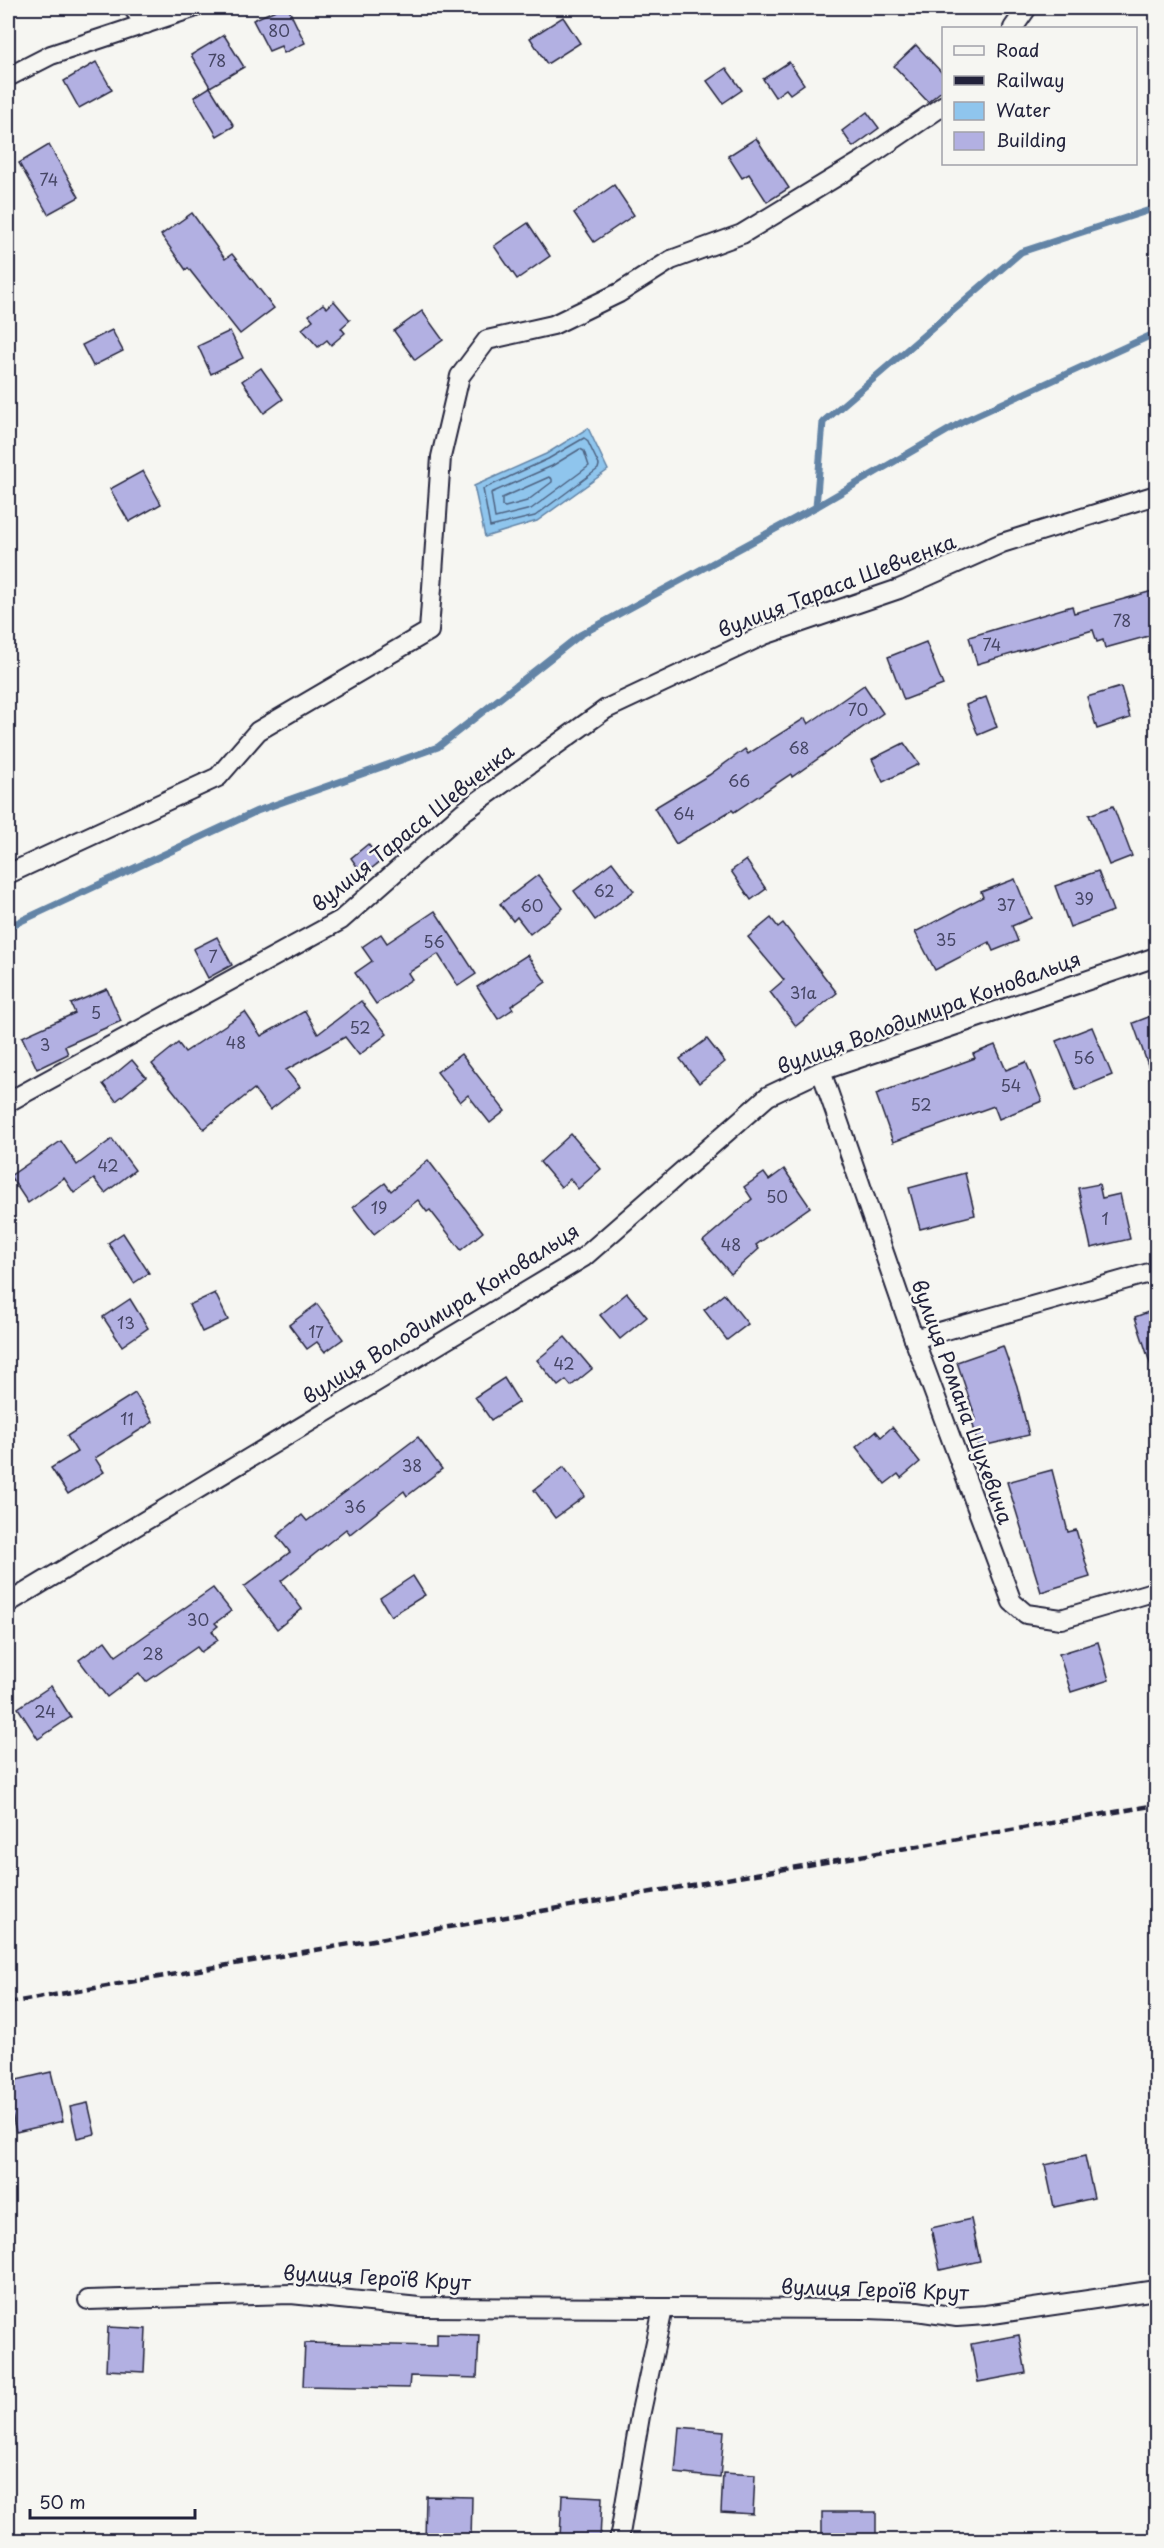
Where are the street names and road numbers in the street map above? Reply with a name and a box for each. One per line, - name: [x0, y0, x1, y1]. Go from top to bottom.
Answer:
- street label: вулиця Тараса Шевченка: [713, 526, 960, 644]
- street label: вулиця Тараса Шевченка: [305, 736, 520, 918]
- street label: вулиця Володимира Коновальця: [773, 943, 1085, 1081]
- street label: вулиця Володимира Коновальця: [296, 1215, 585, 1411]
- street label: вулиця Романа Шухевича: [905, 1275, 1021, 1529]
- street label: вулиця Героїв Крут: [282, 2257, 472, 2297]
- street label: вулиця Героїв Крут: [781, 2271, 970, 2307]

